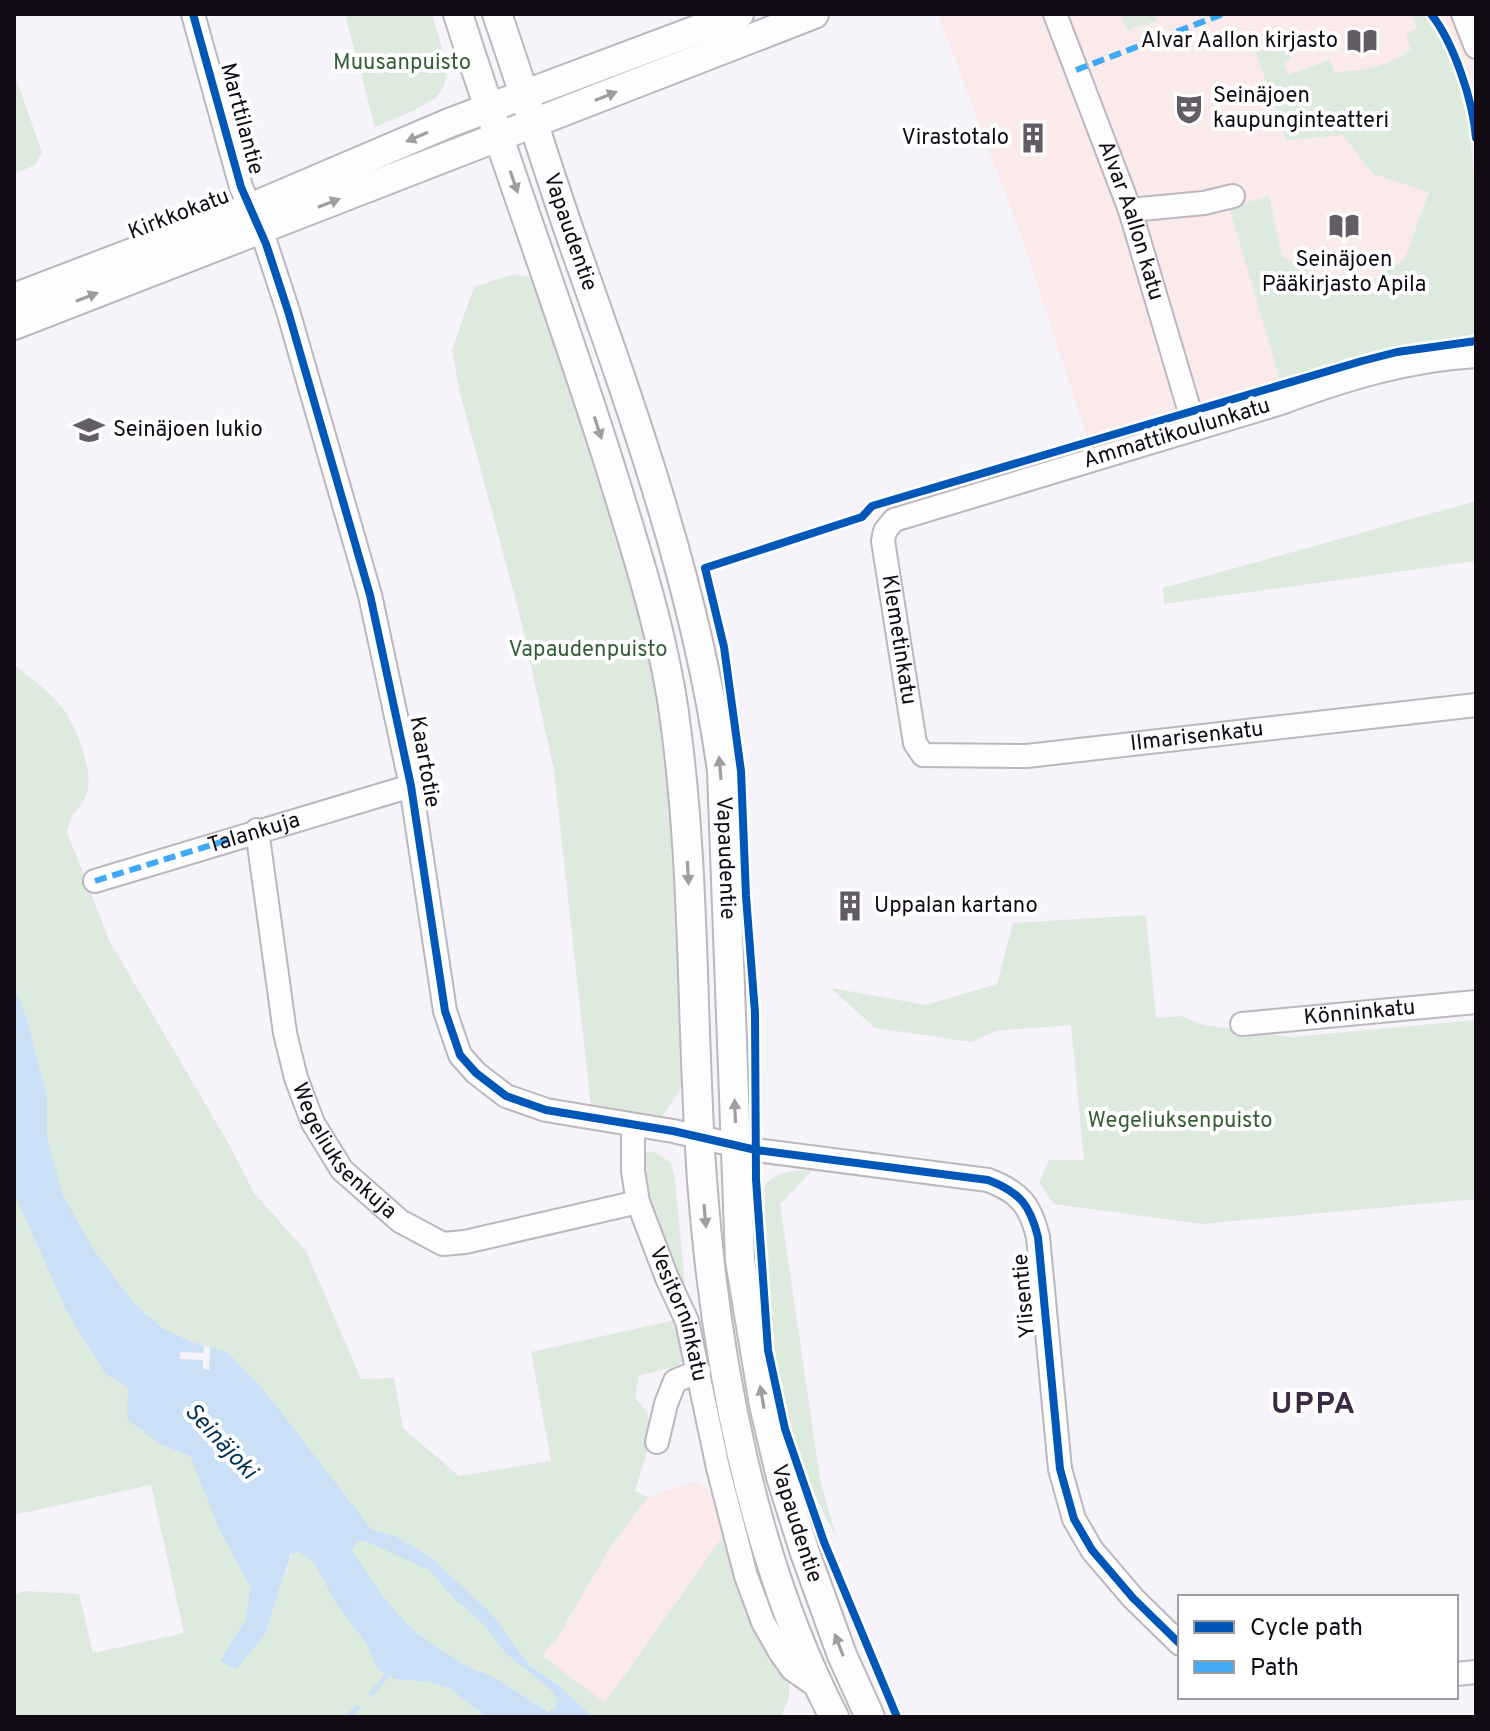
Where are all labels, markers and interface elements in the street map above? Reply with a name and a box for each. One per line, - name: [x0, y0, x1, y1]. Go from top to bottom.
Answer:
- library icon: Alvar Aallon kirjasto: [1345, 24, 1379, 58]
- place label: Alvar Aallon kirjasto: [1141, 28, 1338, 55]
- park label: Muusanpuisto: [333, 50, 471, 77]
- street label: Marttilantie: [213, 60, 269, 178]
- place label: Seinäjoen kaupunginteatteri: [1213, 83, 1389, 135]
- one-way arrow: [594, 90, 618, 103]
- theatre icon: Seinäjoen kaupunginteatteri: [1172, 92, 1206, 126]
- building icon: Virastotalo: [1016, 121, 1050, 155]
- place label: Virastotalo: [901, 125, 1009, 152]
- one-way arrow: [405, 130, 429, 143]
- street label: Alvar Aallon katu: [1091, 137, 1170, 303]
- one-way arrow: [509, 170, 521, 194]
- street label: Vapaudentie: [537, 170, 603, 295]
- street label: Kirkkokatu: [125, 183, 233, 247]
- one-way arrow: [317, 196, 341, 209]
- library icon: Seinäjoen Pääkirjasto Apila: [1327, 209, 1361, 243]
- place label: Seinäjoen Pääkirjasto Apila: [1262, 247, 1426, 299]
- one-way arrow: [75, 290, 99, 303]
- street label: Ammattikoulunkatu: [1080, 393, 1274, 475]
- school or university icon: Seinäjoen lukio: [72, 413, 106, 447]
- one-way arrow: [592, 416, 604, 440]
- place label: Seinäjoen lukio: [113, 417, 263, 444]
- street label: Klemetinkatu: [875, 573, 922, 707]
- park label: Vapaudenpuisto: [508, 637, 668, 664]
- street label: Kaartotie: [403, 714, 445, 810]
- street label: Ilmarisenkatu: [1129, 716, 1265, 758]
- one-way arrow: [714, 755, 727, 780]
- street label: Vapaudentie: [709, 796, 741, 920]
- street label: Talankuja: [205, 807, 303, 860]
- one-way arrow: [682, 861, 695, 886]
- building icon: Uppalan kartano: [833, 889, 867, 923]
- place label: Uppalan kartano: [874, 893, 1038, 920]
- street label: Könninkatu: [1302, 994, 1417, 1032]
- street label: Wegeliuksenkuja: [285, 1079, 402, 1225]
- one-way arrow: [729, 1098, 742, 1123]
- park label: Wegeliuksenpuisto: [1087, 1108, 1273, 1135]
- one-way arrow: [699, 1204, 712, 1229]
- street label: Vesitorninkatu: [643, 1243, 713, 1384]
- street label: Ylisentie: [1008, 1253, 1042, 1339]
- one-way arrow: [756, 1385, 768, 1410]
- district label: UPPA: [1271, 1387, 1357, 1424]
- water label: Seinäjoki: [177, 1397, 264, 1487]
- street label: Vapaudentie: [765, 1461, 828, 1586]
- legend: [1178, 1595, 1458, 1699]
- text: Cycle path: [1250, 1614, 1363, 1644]
- one-way arrow: [832, 1633, 845, 1657]
- text: Path: [1250, 1654, 1299, 1684]

